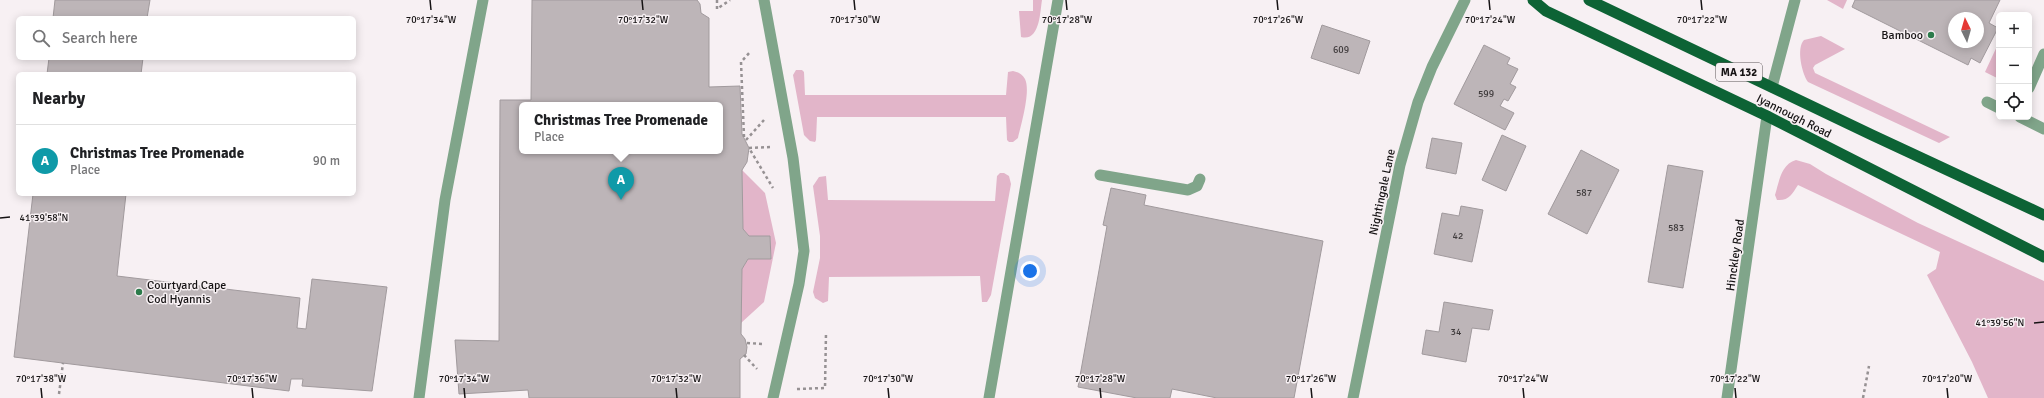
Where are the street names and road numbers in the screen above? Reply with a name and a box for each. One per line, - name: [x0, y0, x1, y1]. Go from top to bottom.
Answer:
- road number: MA 132: [1716, 63, 1762, 81]
- street label: Iyannough Road: [1754, 91, 1834, 142]
- street label: Nightingale Lane: [1366, 148, 1399, 237]
- street label: Hinckley Road: [1723, 218, 1748, 292]

